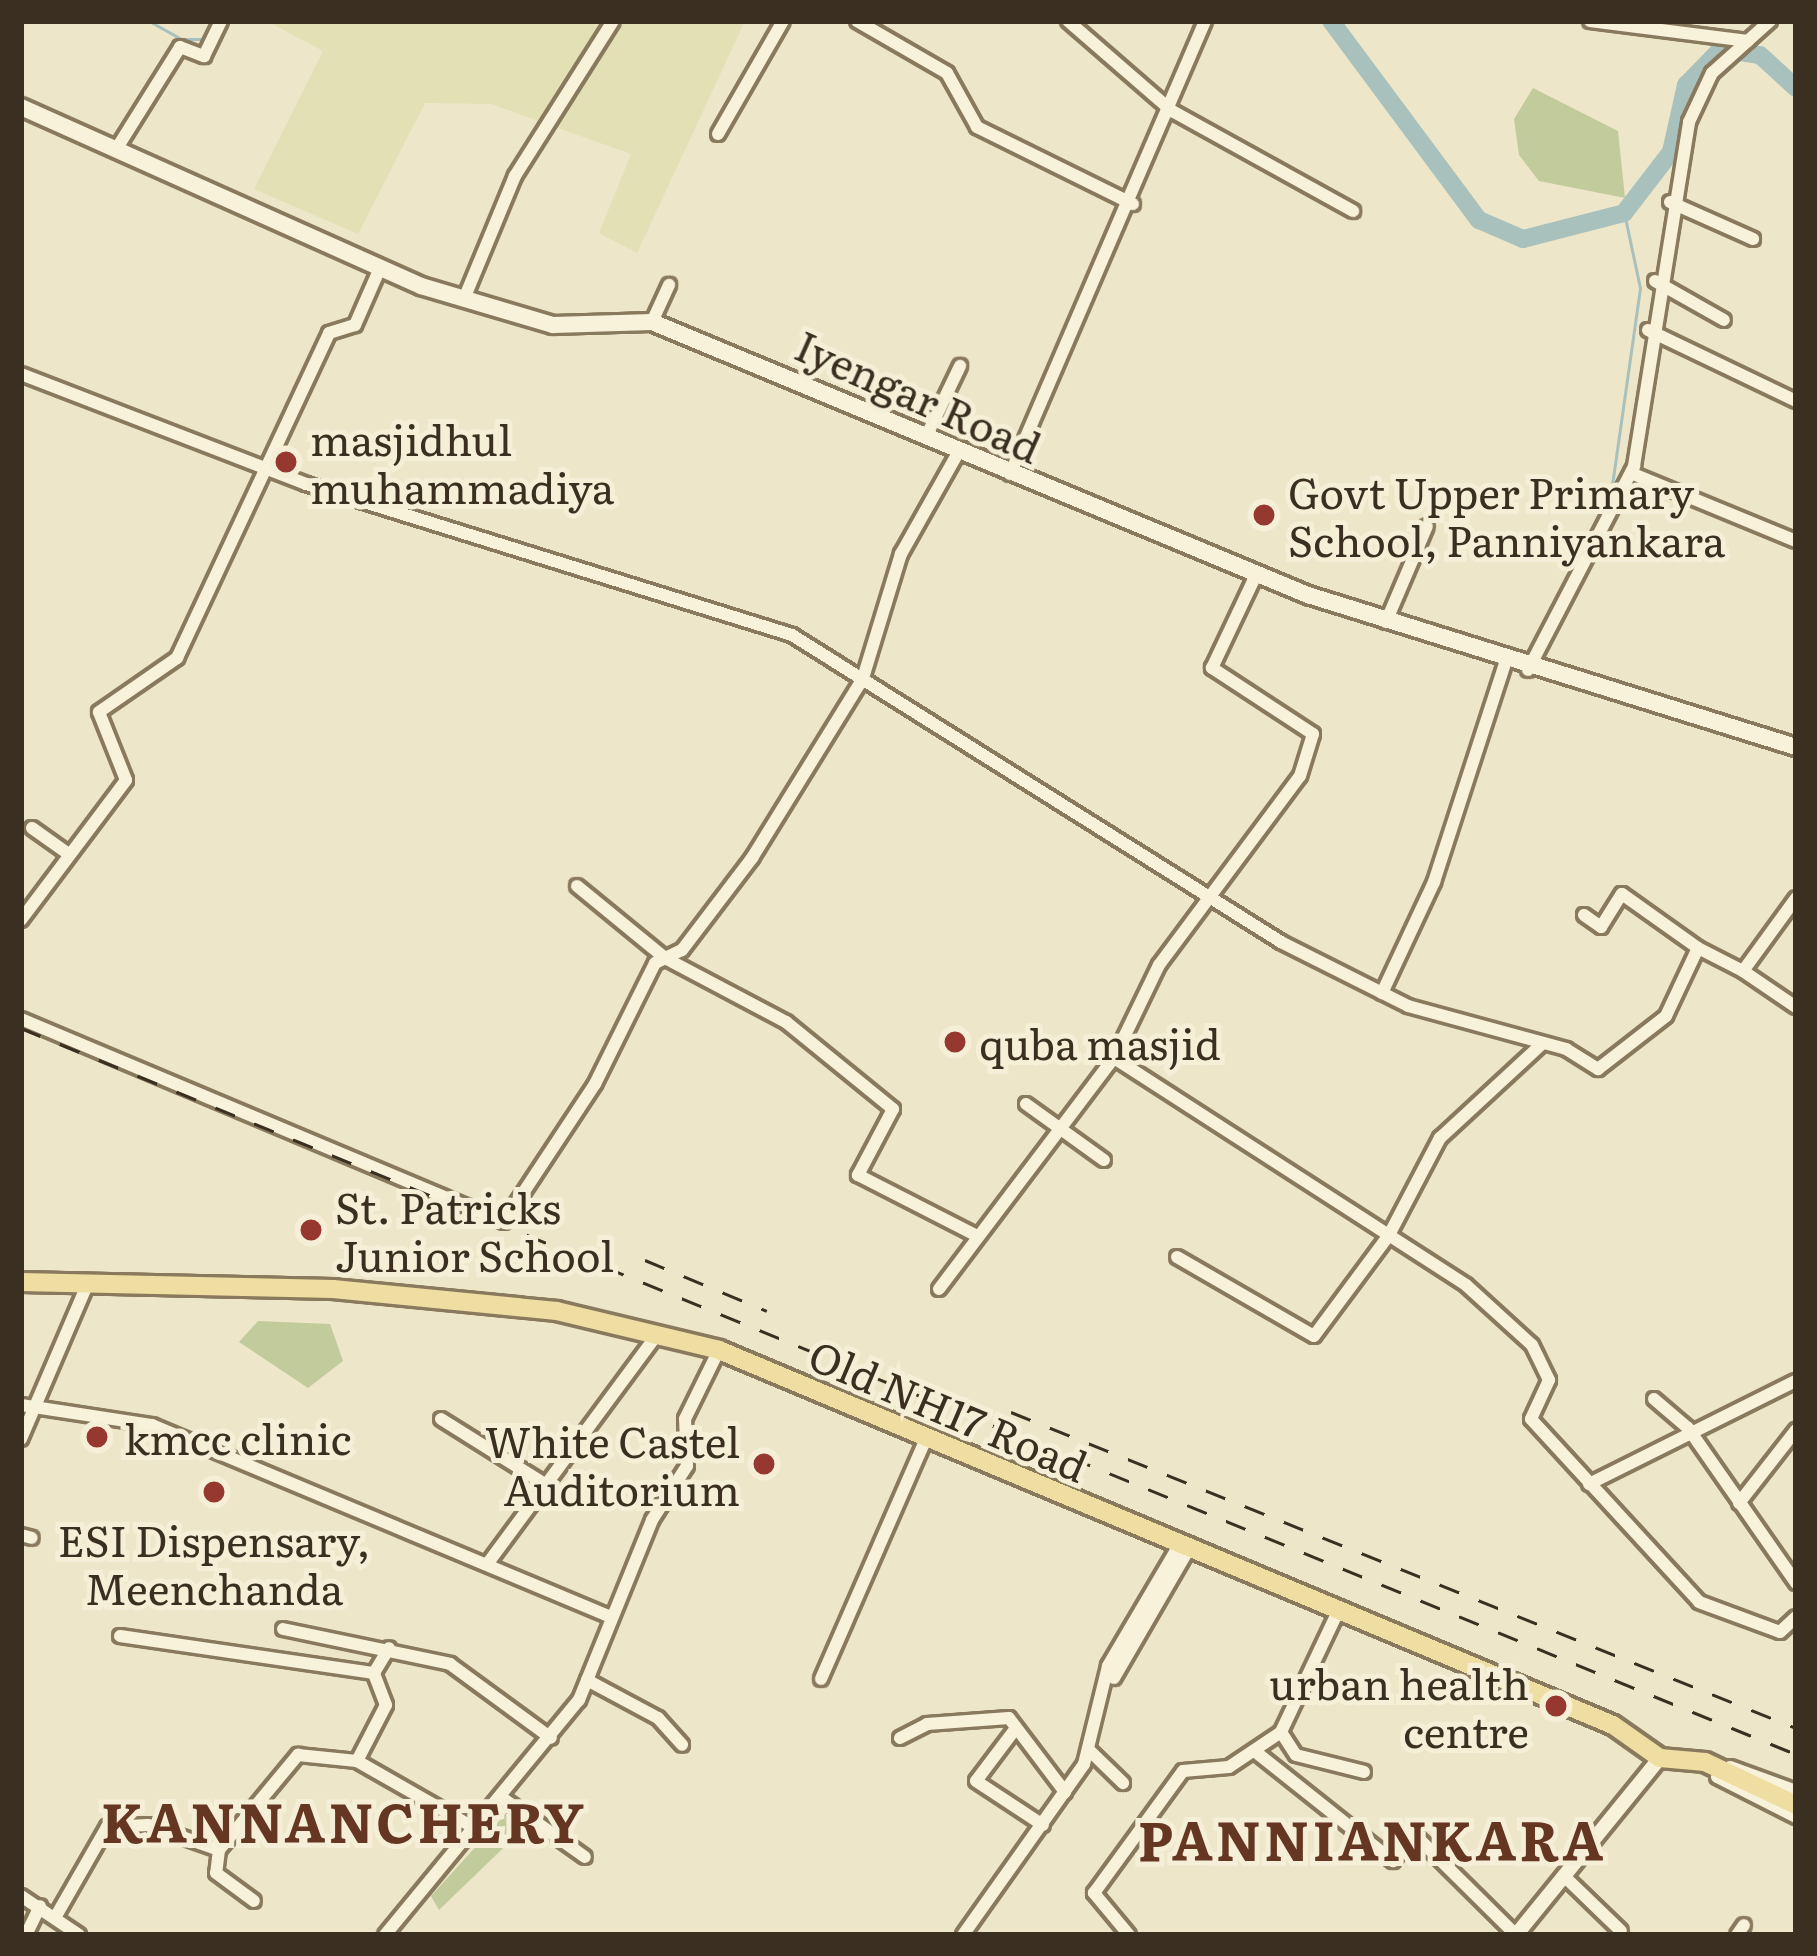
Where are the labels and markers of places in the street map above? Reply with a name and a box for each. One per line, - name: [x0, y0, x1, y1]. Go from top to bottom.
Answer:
- place label: masjidhul muhammadiya: [310, 413, 614, 512]
- marker: masjidhul muhammadiya: [273, 449, 299, 475]
- place label: Govt Upper Primary School, Panniyankara: [1288, 466, 1725, 564]
- marker: Govt Upper Primary School, Panniyankara: [1251, 502, 1277, 528]
- place label: quba masjid: [979, 1017, 1221, 1067]
- marker: quba masjid: [942, 1029, 968, 1055]
- place label: St. Patricks Junior School: [335, 1181, 614, 1280]
- marker: St. Patricks Junior School: [298, 1217, 324, 1243]
- place label: kmcc clinic: [124, 1412, 351, 1462]
- place label: White Castel Auditorium: [485, 1415, 740, 1514]
- marker: kmcc clinic: [81, 1421, 113, 1453]
- marker: White Castel Auditorium: [751, 1451, 777, 1477]
- marker: ESI Dispensary, Meenchanda: [198, 1476, 230, 1508]
- place label: ESI Dispensary, Meenchanda: [58, 1514, 370, 1612]
- place label: urban health centre: [1269, 1657, 1529, 1756]
- marker: urban health centre: [1540, 1690, 1572, 1722]

